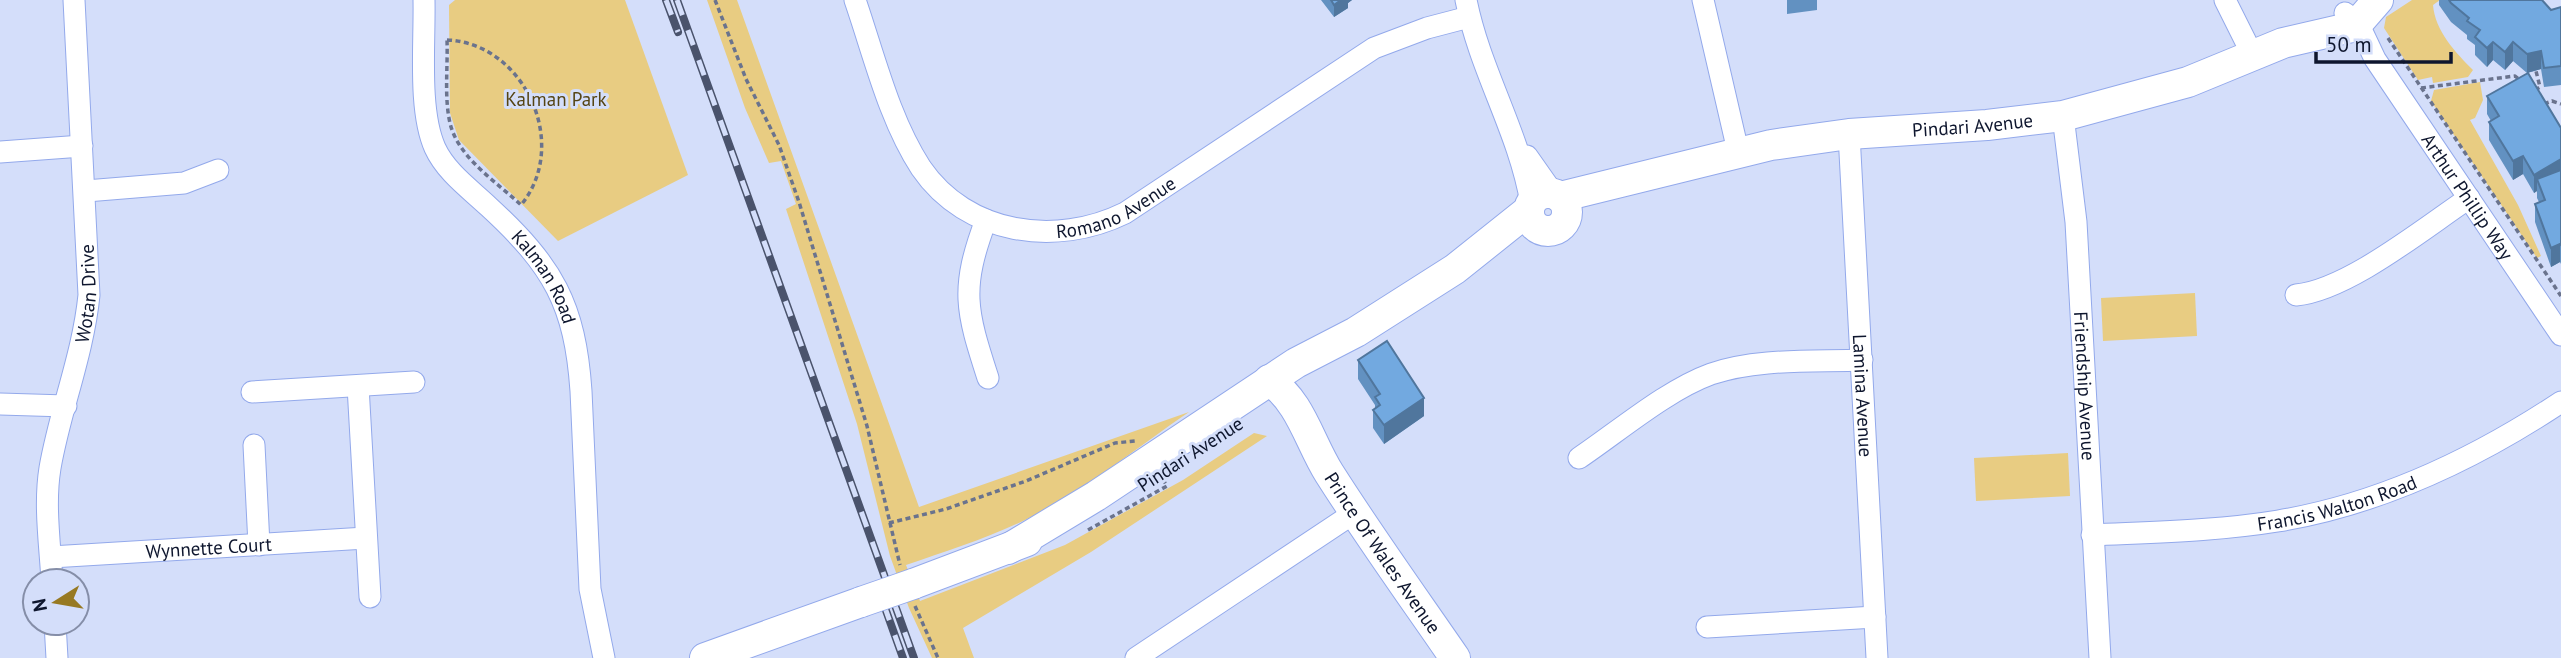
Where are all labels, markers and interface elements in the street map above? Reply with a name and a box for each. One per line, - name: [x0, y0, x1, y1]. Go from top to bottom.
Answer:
- scale bar: [2316, 21, 2451, 65]
- text: 50 m: [2326, 31, 2372, 58]
- park label: Kalman Park: [505, 87, 607, 111]
- street label: Pindari Avenue: [1911, 108, 2034, 142]
- street label: Arthur Phillip Way: [2417, 129, 2519, 264]
- street label: Romano Avenue: [1055, 171, 1180, 243]
- street label: Kalman Road: [507, 225, 582, 326]
- street label: Wotan Drive: [69, 244, 101, 345]
- street label: Friendship Avenue: [2069, 311, 2101, 461]
- street label: Lamina Avenue: [1848, 334, 1878, 458]
- street label: Pindari Avenue: [1133, 411, 1247, 497]
- street label: Prince Of Wales Avenue: [1319, 467, 1446, 638]
- street label: Francis Walton Road: [2256, 470, 2420, 536]
- street label: Wynnette Court: [145, 532, 273, 563]
- north arrow: [21, 567, 91, 637]
- text: N: [26, 597, 52, 614]

